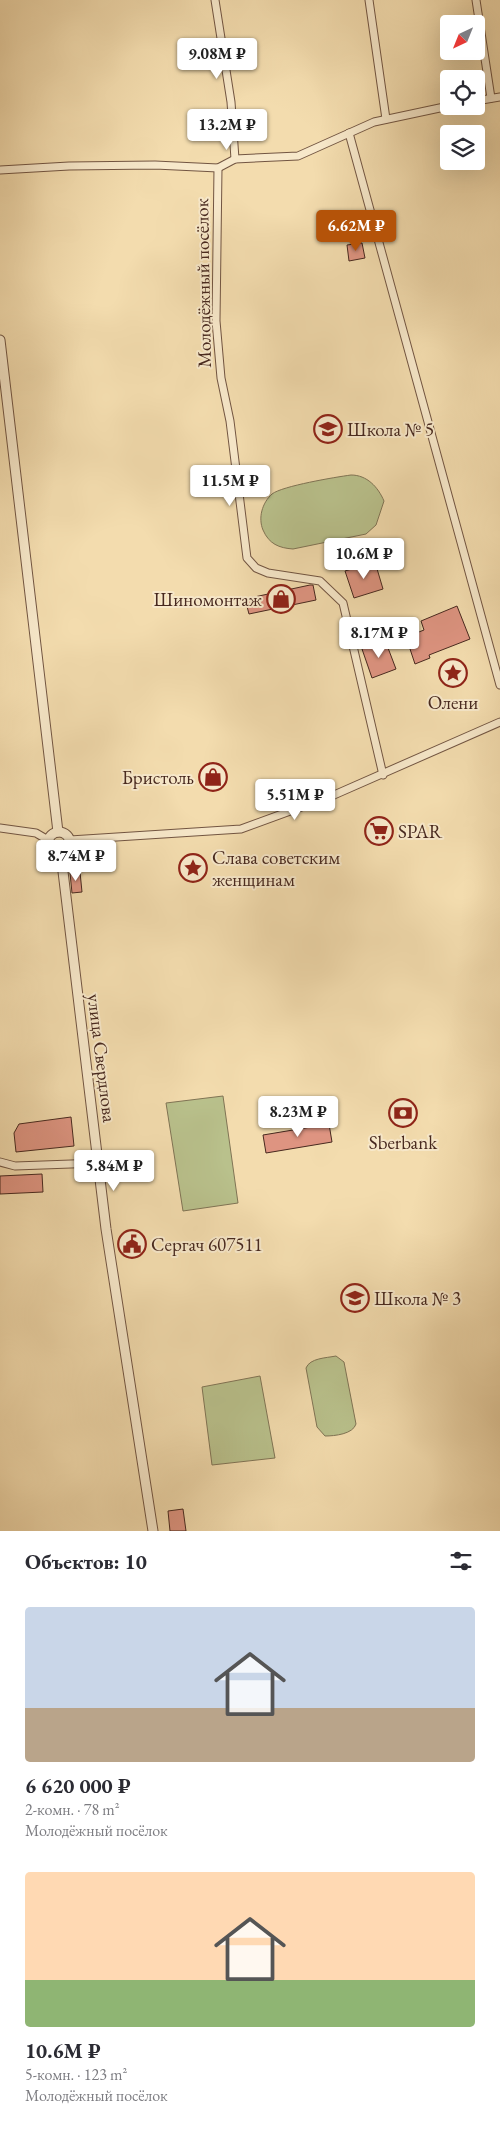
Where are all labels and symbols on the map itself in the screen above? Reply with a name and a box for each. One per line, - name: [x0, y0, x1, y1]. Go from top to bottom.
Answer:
- north arrow: [440, 15, 485, 60]
- pin: 9.08M ₽: [171, 38, 263, 80]
- pin: 13.2M ₽: [181, 108, 273, 151]
- street label: Молодёжный посёлок: [189, 198, 217, 368]
- pin: 6.62M ₽: [310, 210, 402, 252]
- school or university icon: Школа № 5: [313, 414, 343, 444]
- place label: Школа № 5: [347, 417, 434, 442]
- pin: 11.5M ₽: [184, 464, 276, 507]
- pin: 10.6M ₽: [318, 538, 410, 580]
- shop icon: Шиномонтаж: [266, 584, 296, 614]
- place label: Шиномонтаж: [154, 587, 263, 612]
- pin: 8.17M ₽: [333, 616, 425, 659]
- place icon: Олени: [438, 658, 468, 688]
- place label: Олени: [428, 690, 478, 715]
- shop icon: Бристоль: [198, 762, 228, 792]
- place label: Бристоль: [122, 765, 194, 790]
- pin: 5.51M ₽: [249, 778, 341, 821]
- supermarket icon: SPAR: [364, 816, 394, 846]
- place label: SPAR: [398, 819, 443, 844]
- pin: 8.74M ₽: [30, 840, 122, 882]
- place label: Слава советским женщинам: [212, 845, 340, 892]
- place icon: Слава советским женщинам: [178, 853, 208, 883]
- street label: улица Свердлова: [82, 992, 122, 1124]
- pin: 8.23M ₽: [252, 1096, 344, 1138]
- bank icon: Sberbank: [388, 1098, 418, 1128]
- place label: Sberbank: [369, 1130, 438, 1155]
- pin: 5.84M ₽: [68, 1150, 160, 1192]
- public building icon: Сергач 607511: [117, 1229, 147, 1259]
- place label: Сергач 607511: [151, 1232, 263, 1257]
- school or university icon: Школа № 3: [340, 1283, 370, 1313]
- place label: Школа № 3: [374, 1286, 461, 1311]

